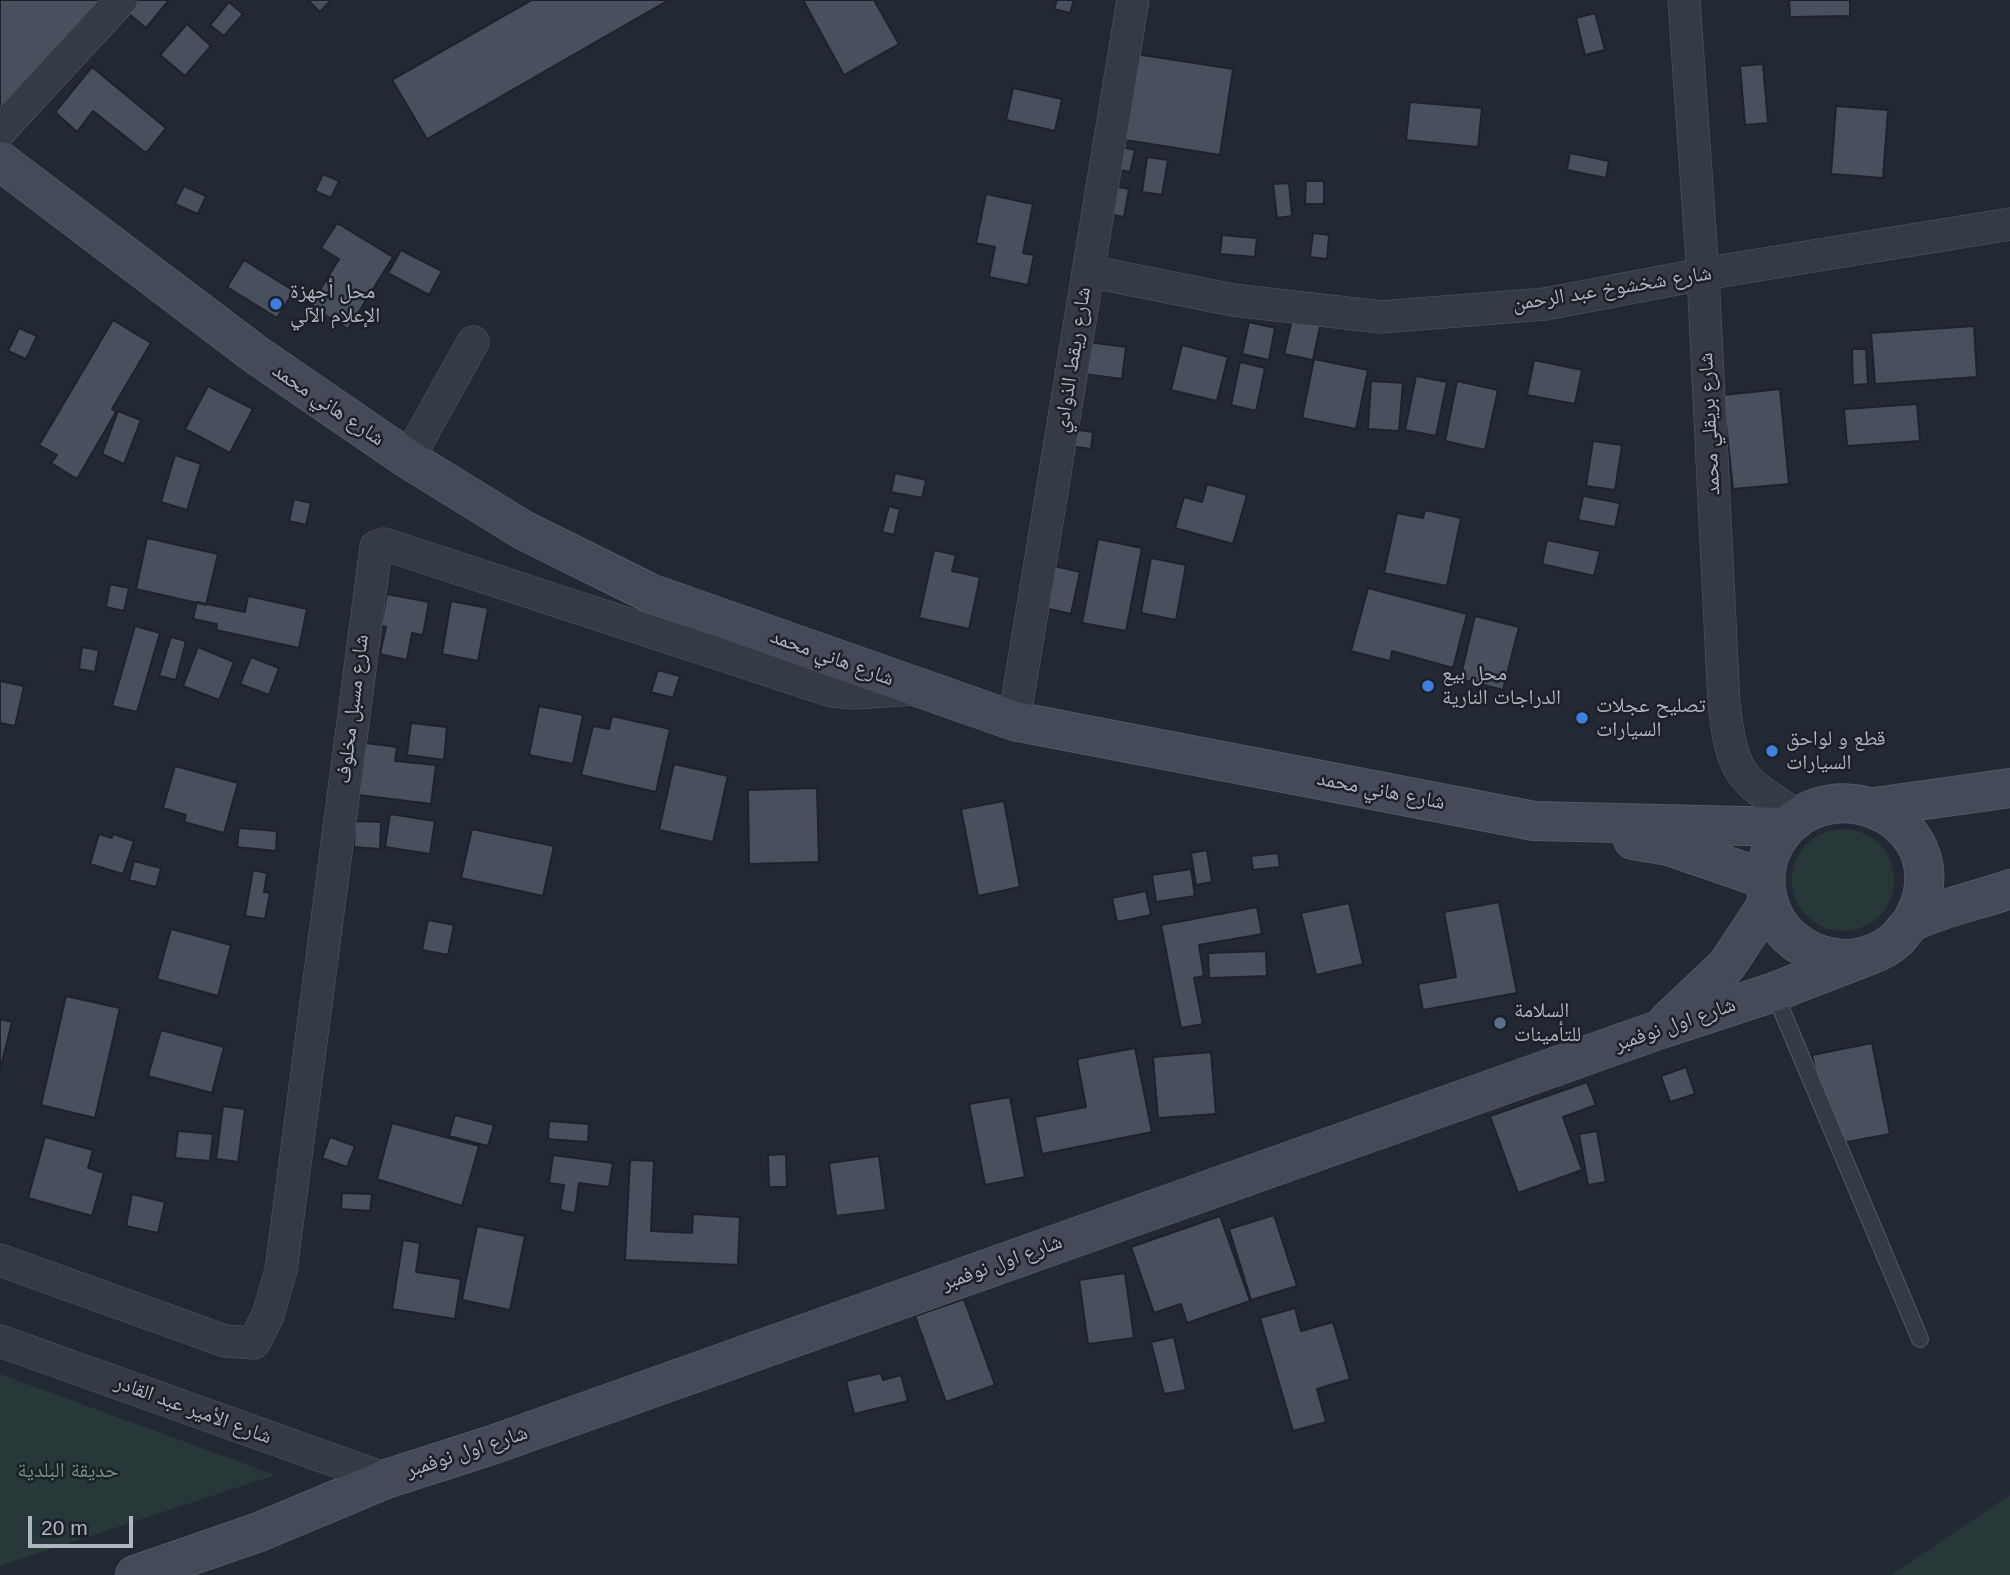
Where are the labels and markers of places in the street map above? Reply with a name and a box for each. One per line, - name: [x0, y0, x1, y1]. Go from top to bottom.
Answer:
- place label: محل أجهزة الإعلام الآلي: [290, 279, 380, 329]
- marker: محل أجهزة الإعلام الآلي: [268, 296, 284, 312]
- place label: محل بيع الدراجات النارية: [1442, 661, 1561, 711]
- marker: محل بيع الدراجات النارية: [1420, 678, 1436, 694]
- place label: تصليح عجلات السيارات: [1596, 693, 1706, 743]
- marker: تصليح عجلات السيارات: [1574, 710, 1590, 726]
- place label: قطع و لواحق السيارات: [1786, 726, 1886, 776]
- marker: قطع و لواحق السيارات: [1764, 743, 1780, 759]
- place label: السلامة للتأمينات: [1514, 998, 1581, 1048]
- marker: السلامة للتأمينات: [1492, 1015, 1508, 1031]

